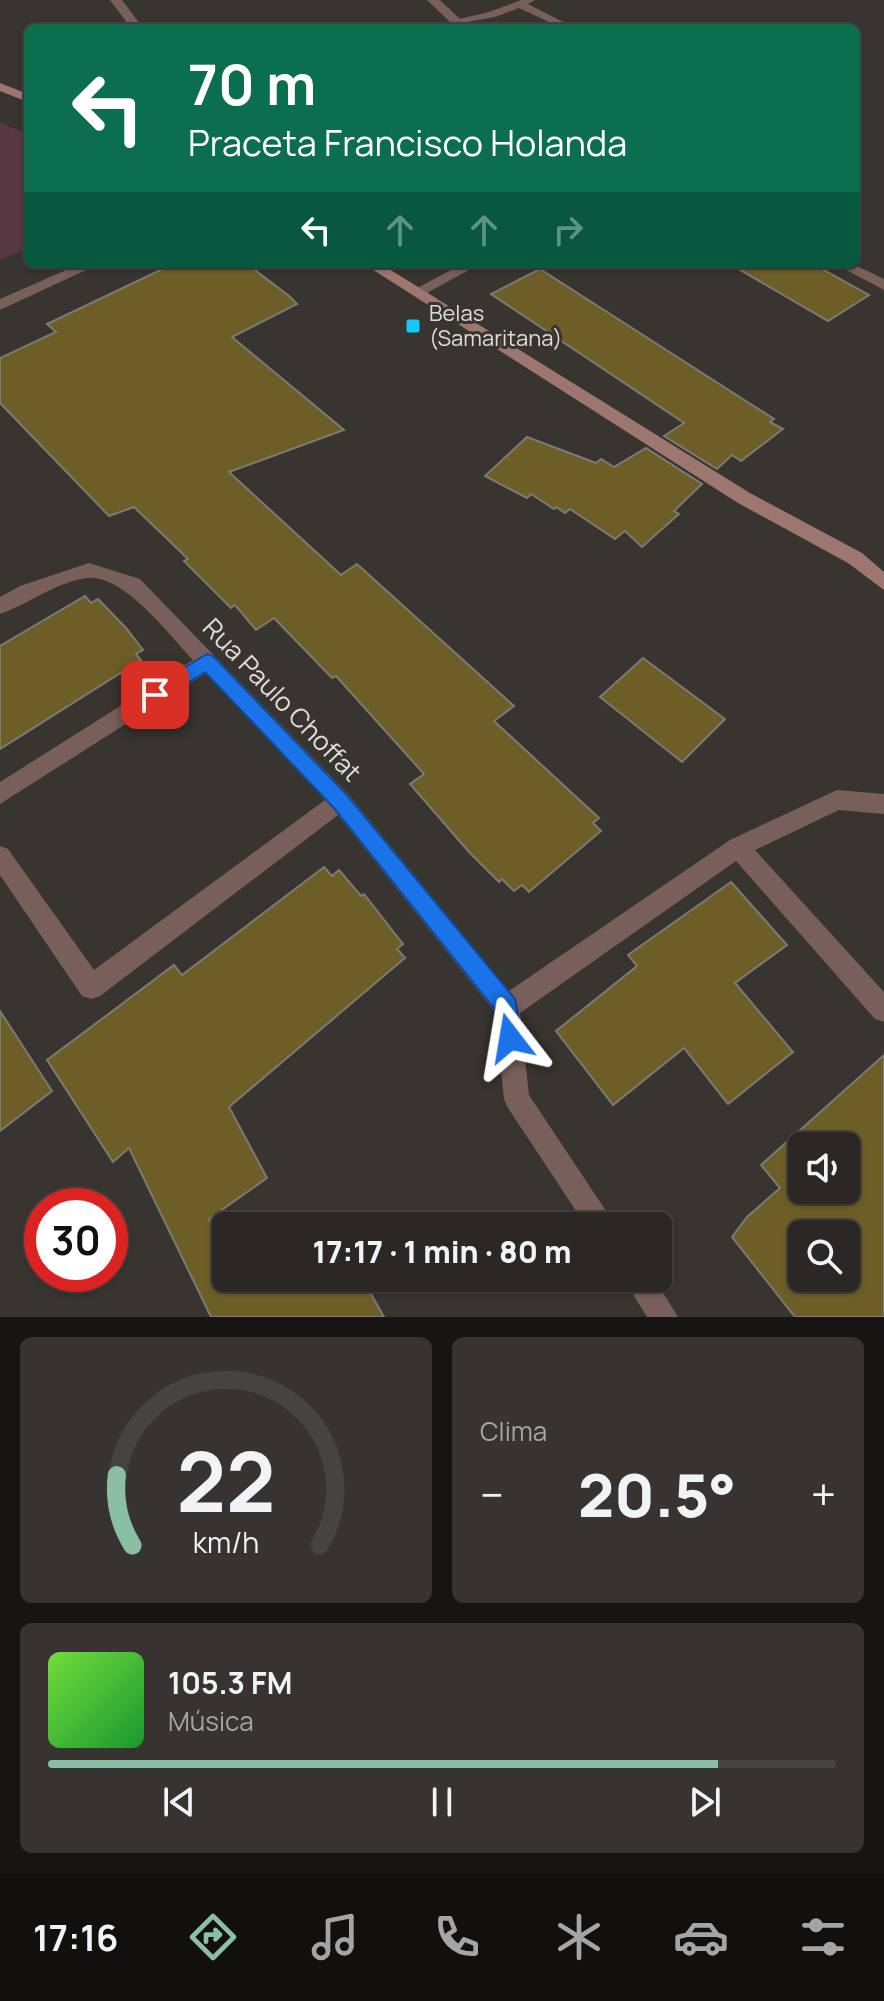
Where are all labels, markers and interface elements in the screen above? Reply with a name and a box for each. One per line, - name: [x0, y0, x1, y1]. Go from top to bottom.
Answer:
- text: 70 m: [188, 45, 316, 122]
- icon: left: [56, 56, 160, 160]
- text: Praceta Francisco Holanda: [188, 118, 627, 167]
- icon: left: [294, 208, 338, 252]
- icon: ahead: [378, 208, 422, 252]
- icon: ahead: [462, 208, 506, 252]
- icon: right: [546, 208, 590, 252]
- place label: Belas (Samaritana): [429, 298, 562, 353]
- marker: Belas (Samaritana): [404, 317, 422, 335]
- street label: Rua Paulo Choffat: [195, 610, 370, 789]
- pin: [121, 661, 189, 729]
- icon: arrive: [133, 673, 177, 717]
- position arrow: [468, 996, 552, 1080]
- map controls: [788, 1132, 860, 1292]
- button: sound: [788, 1132, 860, 1204]
- speed limit sign: 30: [24, 1188, 128, 1292]
- button: search: [788, 1220, 860, 1292]
- text: 17:17 · 1 min · 80 m: [313, 1231, 571, 1272]
- text: Clima: [480, 1413, 547, 1449]
- text: 22: [176, 1423, 276, 1537]
- text: 20.5°: [578, 1453, 736, 1535]
- text: −: [480, 1464, 504, 1524]
- text: +: [811, 1464, 836, 1524]
- text: km/h: [193, 1523, 259, 1562]
- text: 105.3 FM: [168, 1662, 292, 1703]
- text: Música: [168, 1703, 254, 1739]
- icon: previous: [157, 1780, 201, 1824]
- icon: pause: [420, 1780, 464, 1824]
- icon: next: [683, 1780, 727, 1824]
- icon: directions: [185, 1909, 241, 1965]
- icon: music: [307, 1909, 363, 1965]
- icon: phone: [429, 1909, 485, 1965]
- icon: climate: [551, 1909, 607, 1965]
- icon: car: [673, 1909, 729, 1965]
- icon: filters: [795, 1909, 851, 1965]
- text: 17:16: [33, 1913, 118, 1962]

